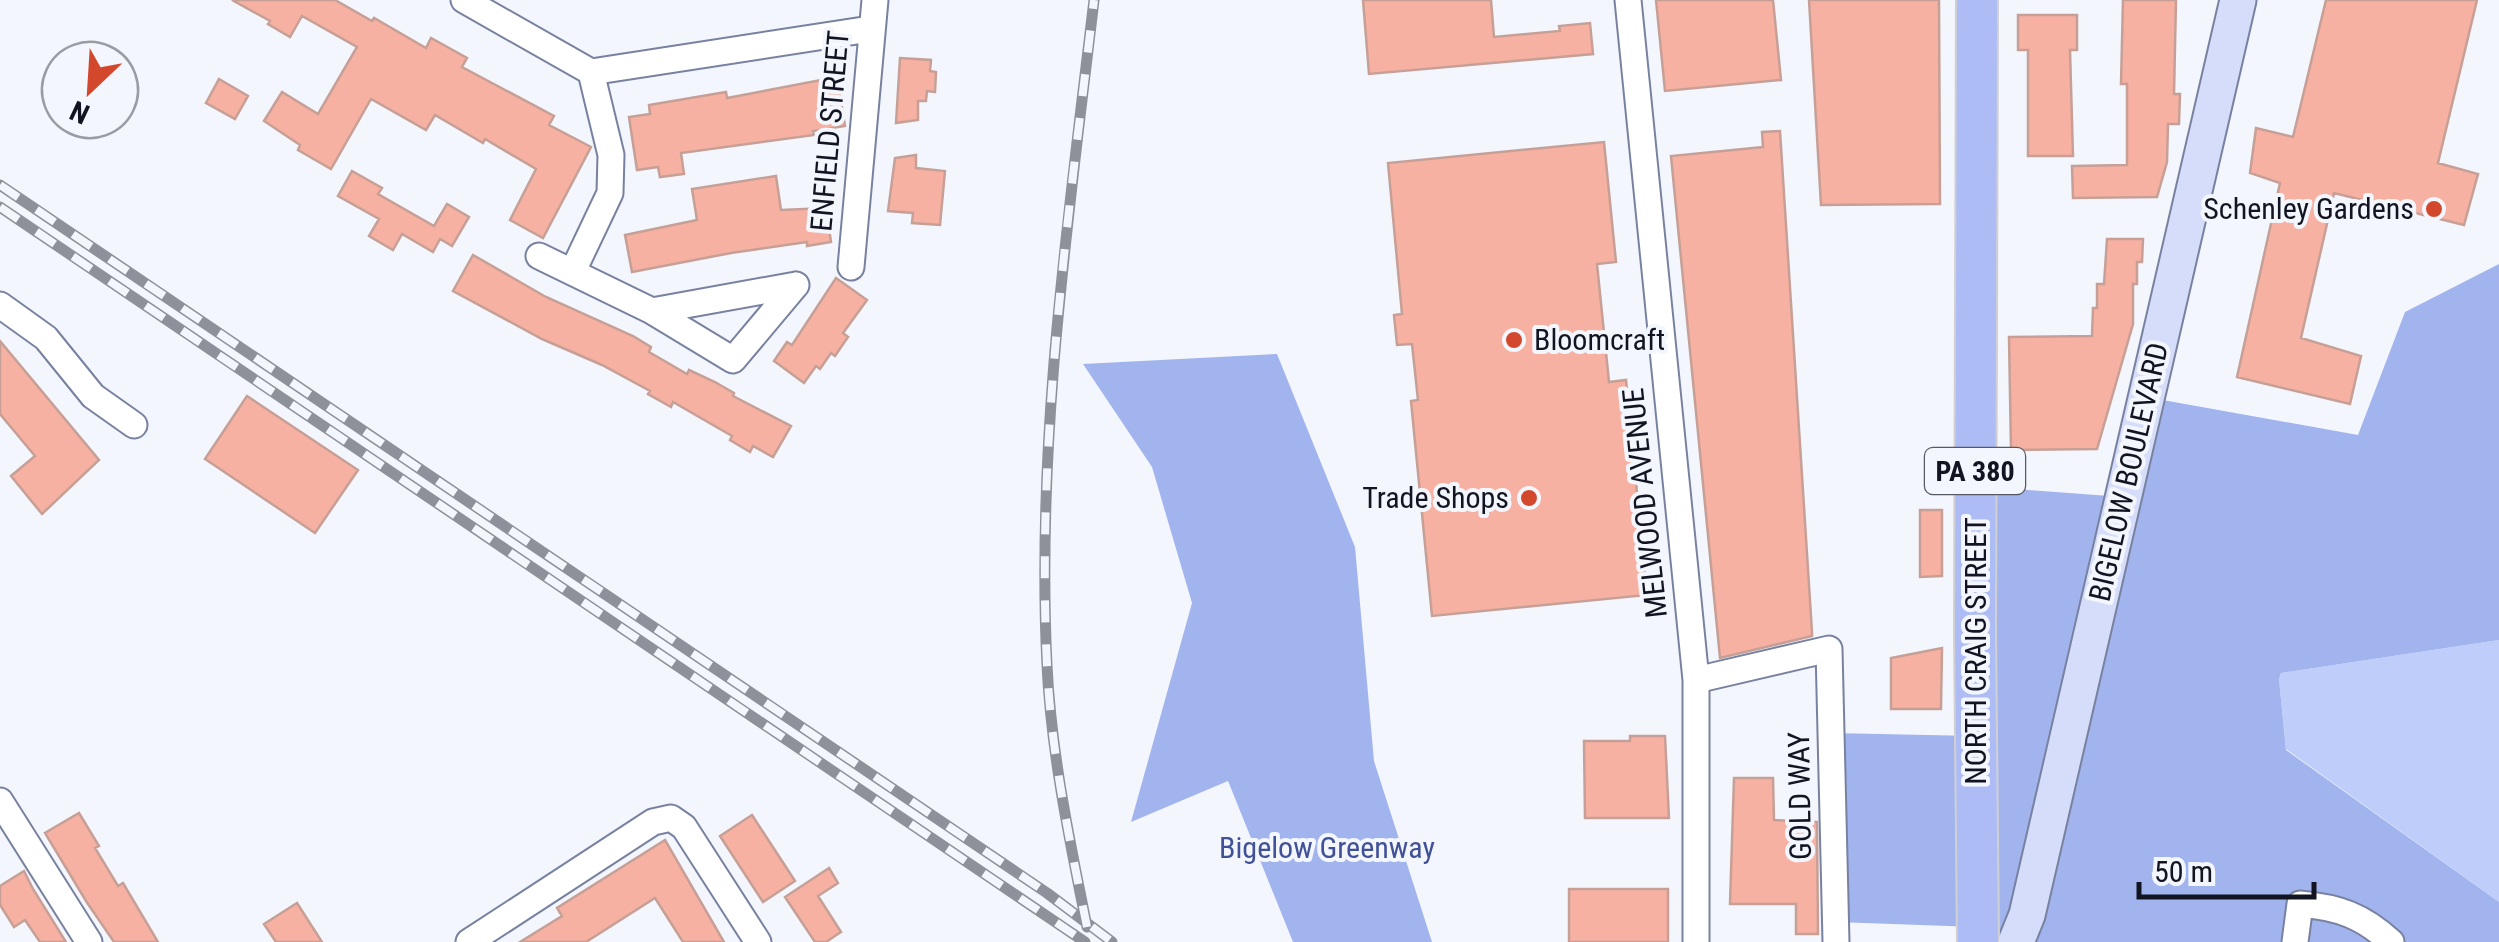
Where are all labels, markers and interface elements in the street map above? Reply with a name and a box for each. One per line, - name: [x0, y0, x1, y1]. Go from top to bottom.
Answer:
- street label: ENFIELD STREET: [803, 29, 856, 233]
- north arrow: [40, 40, 140, 140]
- text: N: [65, 94, 94, 131]
- place label: Schenley Gardens: [2203, 191, 2414, 226]
- marker: Schenley Gardens: [2423, 198, 2445, 220]
- place label: Bloomcraft: [1534, 322, 1665, 357]
- marker: Bloomcraft: [1503, 329, 1525, 351]
- street label: BIGELOW BOULEVARD: [2082, 339, 2175, 604]
- street label: MELWOOD AVENUE: [1615, 386, 1674, 620]
- road number: PA 380: [1925, 448, 2025, 494]
- place label: Trade Shops: [1362, 480, 1509, 515]
- marker: Trade Shops: [1518, 487, 1540, 509]
- street label: NORTH CRAIG STREET: [1958, 517, 1993, 785]
- street label: GOLD WAY: [1781, 732, 1818, 860]
- park label: Bigelow Greenway: [1219, 830, 1435, 865]
- scale bar: [2139, 837, 2314, 899]
- text: 50 m: [2154, 854, 2213, 889]

